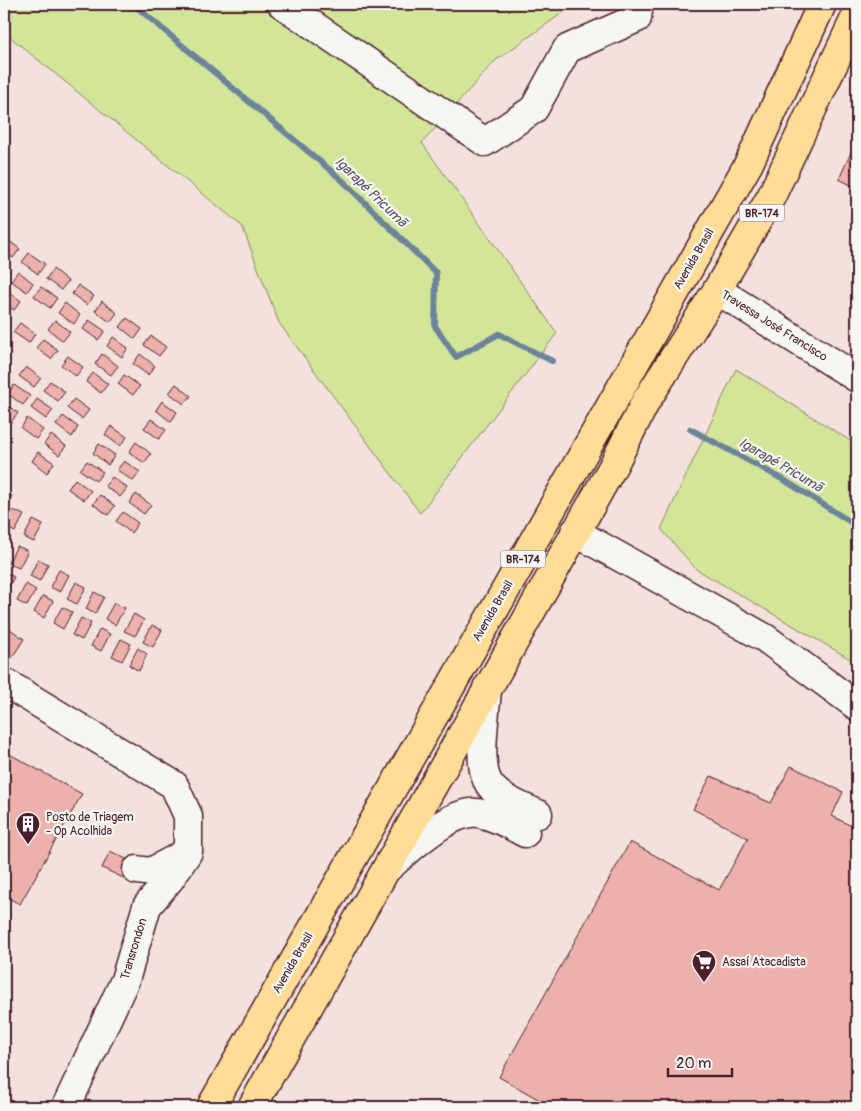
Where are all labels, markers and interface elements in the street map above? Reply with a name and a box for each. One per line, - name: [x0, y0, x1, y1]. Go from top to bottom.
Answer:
- water label: Igarapé Pricumã: [331, 153, 412, 232]
- road number: BR-174: [740, 204, 784, 222]
- street label: Avenida Brasil: [670, 226, 718, 292]
- street label: Travessa José Francisco: [718, 287, 830, 365]
- water label: Igarapé Pricumã: [736, 434, 828, 497]
- road number: BR-174: [500, 550, 546, 568]
- street label: Avenida Brasil: [469, 578, 517, 644]
- place label: Posto de Triagem - Op Acolhida: [46, 810, 134, 839]
- building icon: Posto de Triagem - Op Acolhida: [15, 811, 41, 845]
- street label: Transrondon: [118, 916, 151, 982]
- street label: Avenida Brasil: [269, 930, 317, 996]
- supermarket icon: Assaí Atacadista: [691, 949, 717, 983]
- place label: Assaí Atacadista: [722, 955, 806, 970]
- scale bar: [668, 1046, 732, 1078]
- text: 20 m: [676, 1054, 711, 1073]

